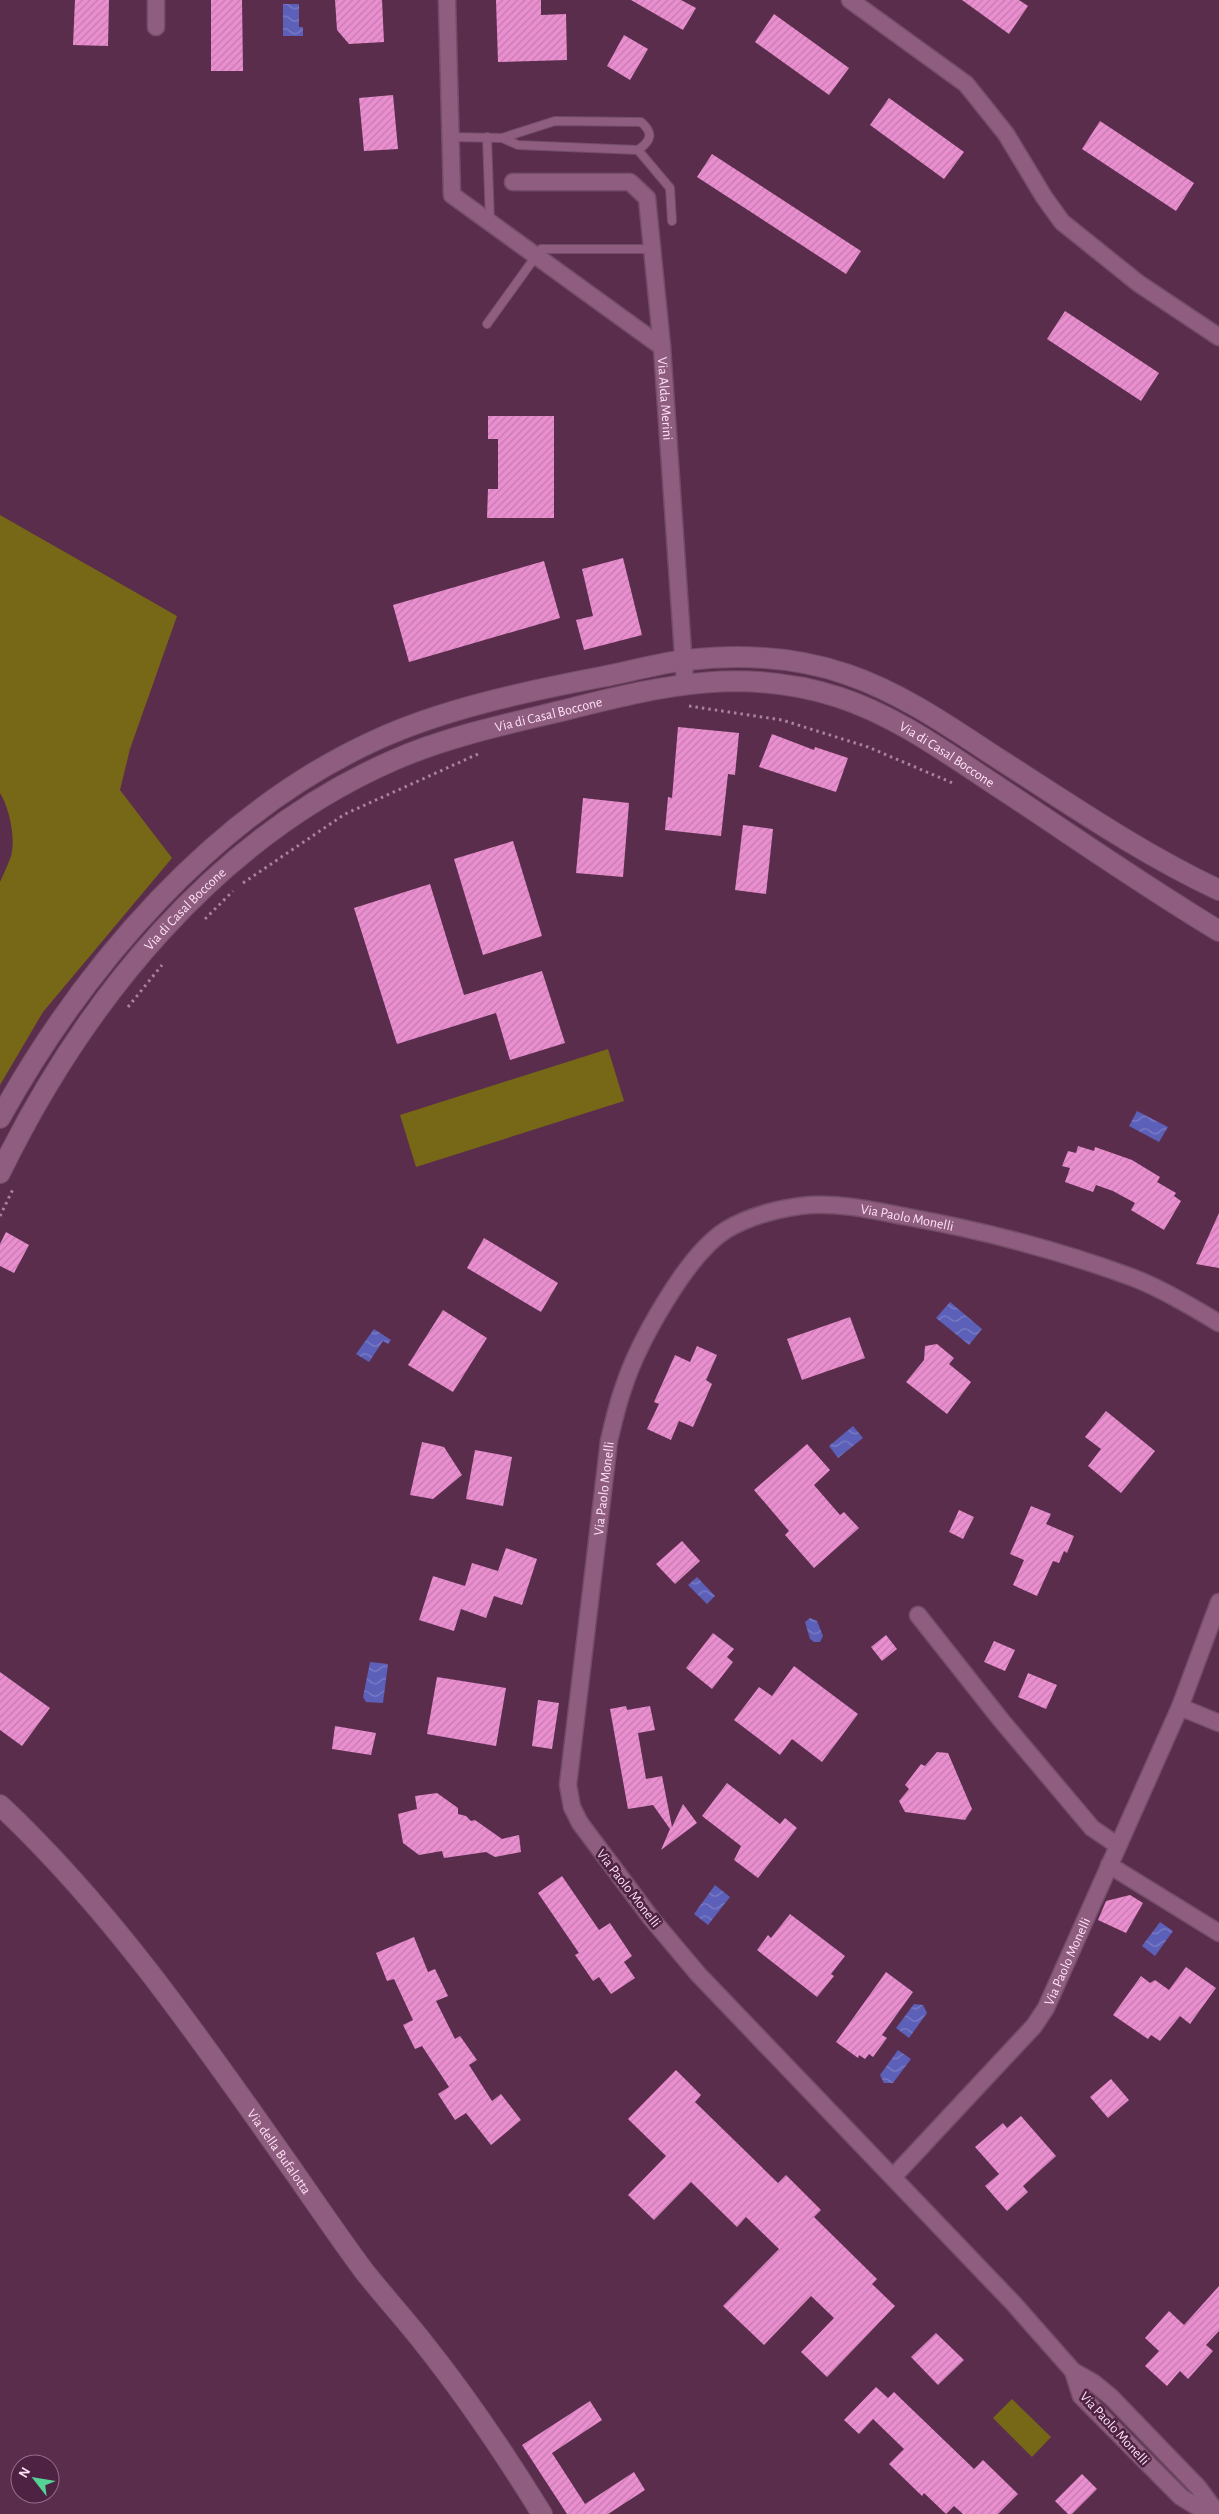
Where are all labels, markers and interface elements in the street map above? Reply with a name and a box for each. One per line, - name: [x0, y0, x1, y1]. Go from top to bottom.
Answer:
- street label: Via Alda Merini: [655, 357, 674, 441]
- street label: Via di Casal Boccone: [494, 695, 604, 735]
- street label: Via di Casal Boccone: [897, 719, 997, 790]
- street label: Via di Casal Boccone: [142, 866, 229, 953]
- street label: Via Paolo Monelli: [860, 1202, 955, 1234]
- street label: Via Paolo Monelli: [592, 1441, 617, 1536]
- street label: Via Paolo Monelli: [594, 1847, 663, 1930]
- street label: Via Paolo Monelli: [1042, 1916, 1093, 2008]
- street label: Via della Bufalotta: [244, 2107, 314, 2198]
- street label: Via Paolo Monelli: [1077, 2389, 1152, 2468]
- north arrow: [10, 2454, 60, 2504]
- text: N: [16, 2465, 33, 2481]

